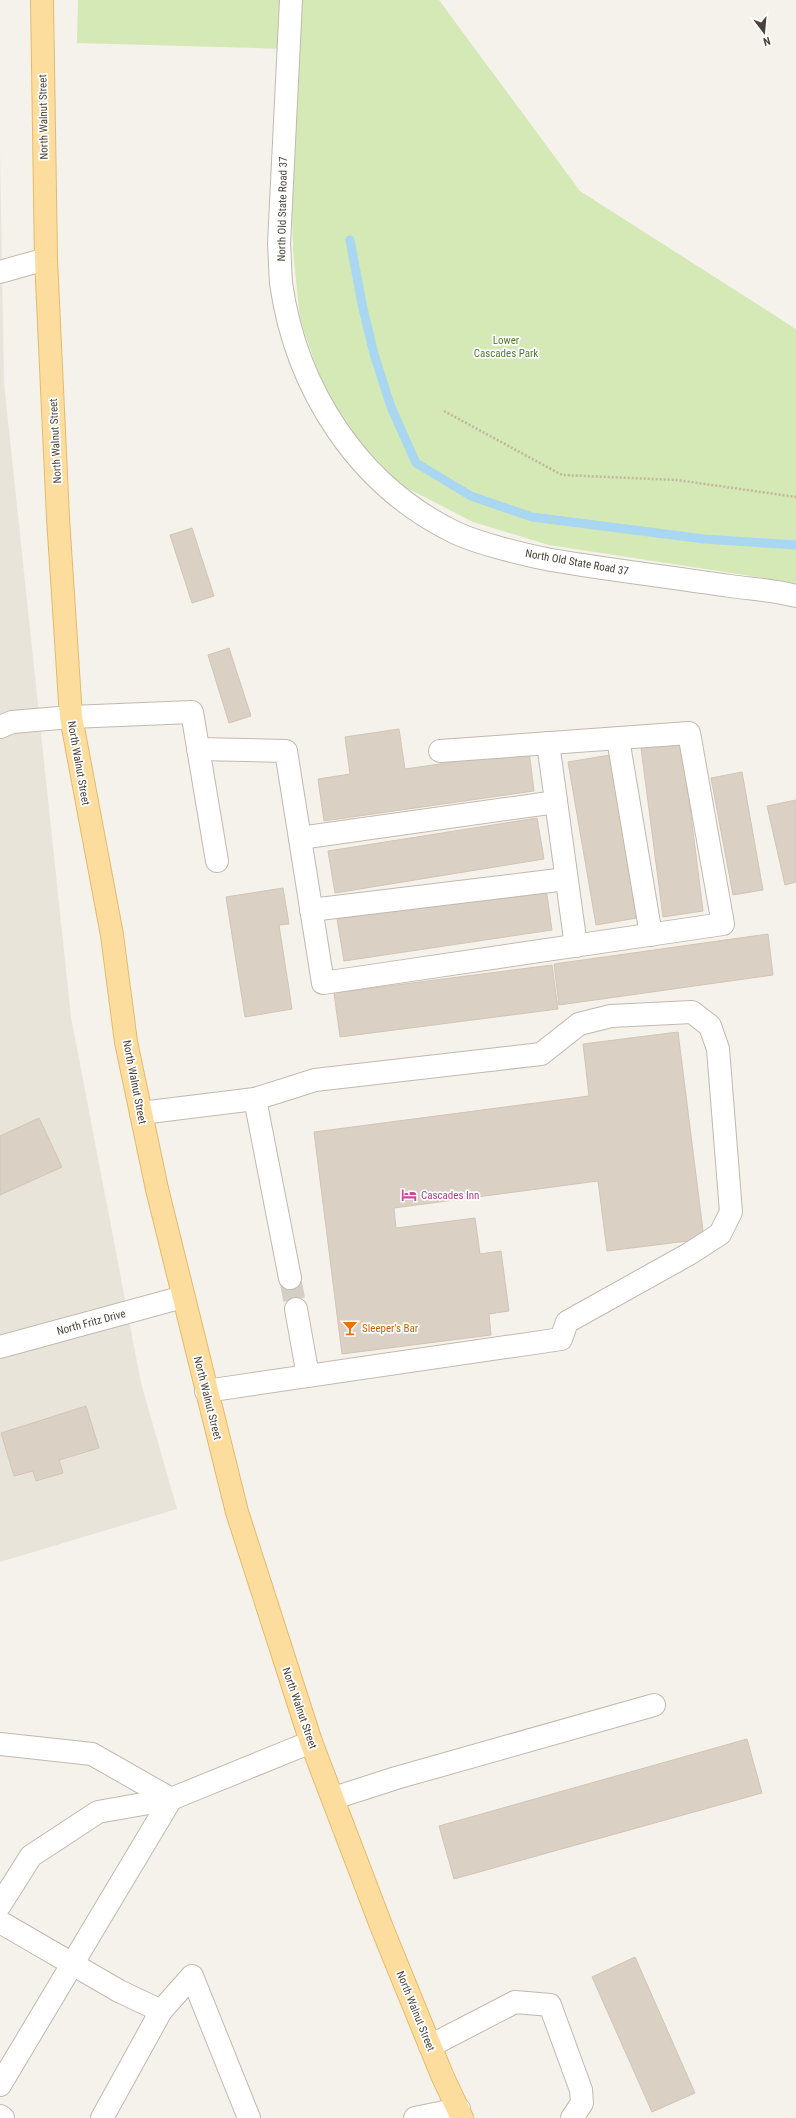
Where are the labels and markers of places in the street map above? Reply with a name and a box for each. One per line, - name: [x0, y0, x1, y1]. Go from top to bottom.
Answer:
- hotel icon: Cascades Inn: [400, 1186, 418, 1204]
- place label: Cascades Inn: [421, 1189, 479, 1202]
- bar icon: Sleeper's Bar: [341, 1319, 359, 1337]
- place label: Sleeper's Bar: [362, 1322, 419, 1335]

